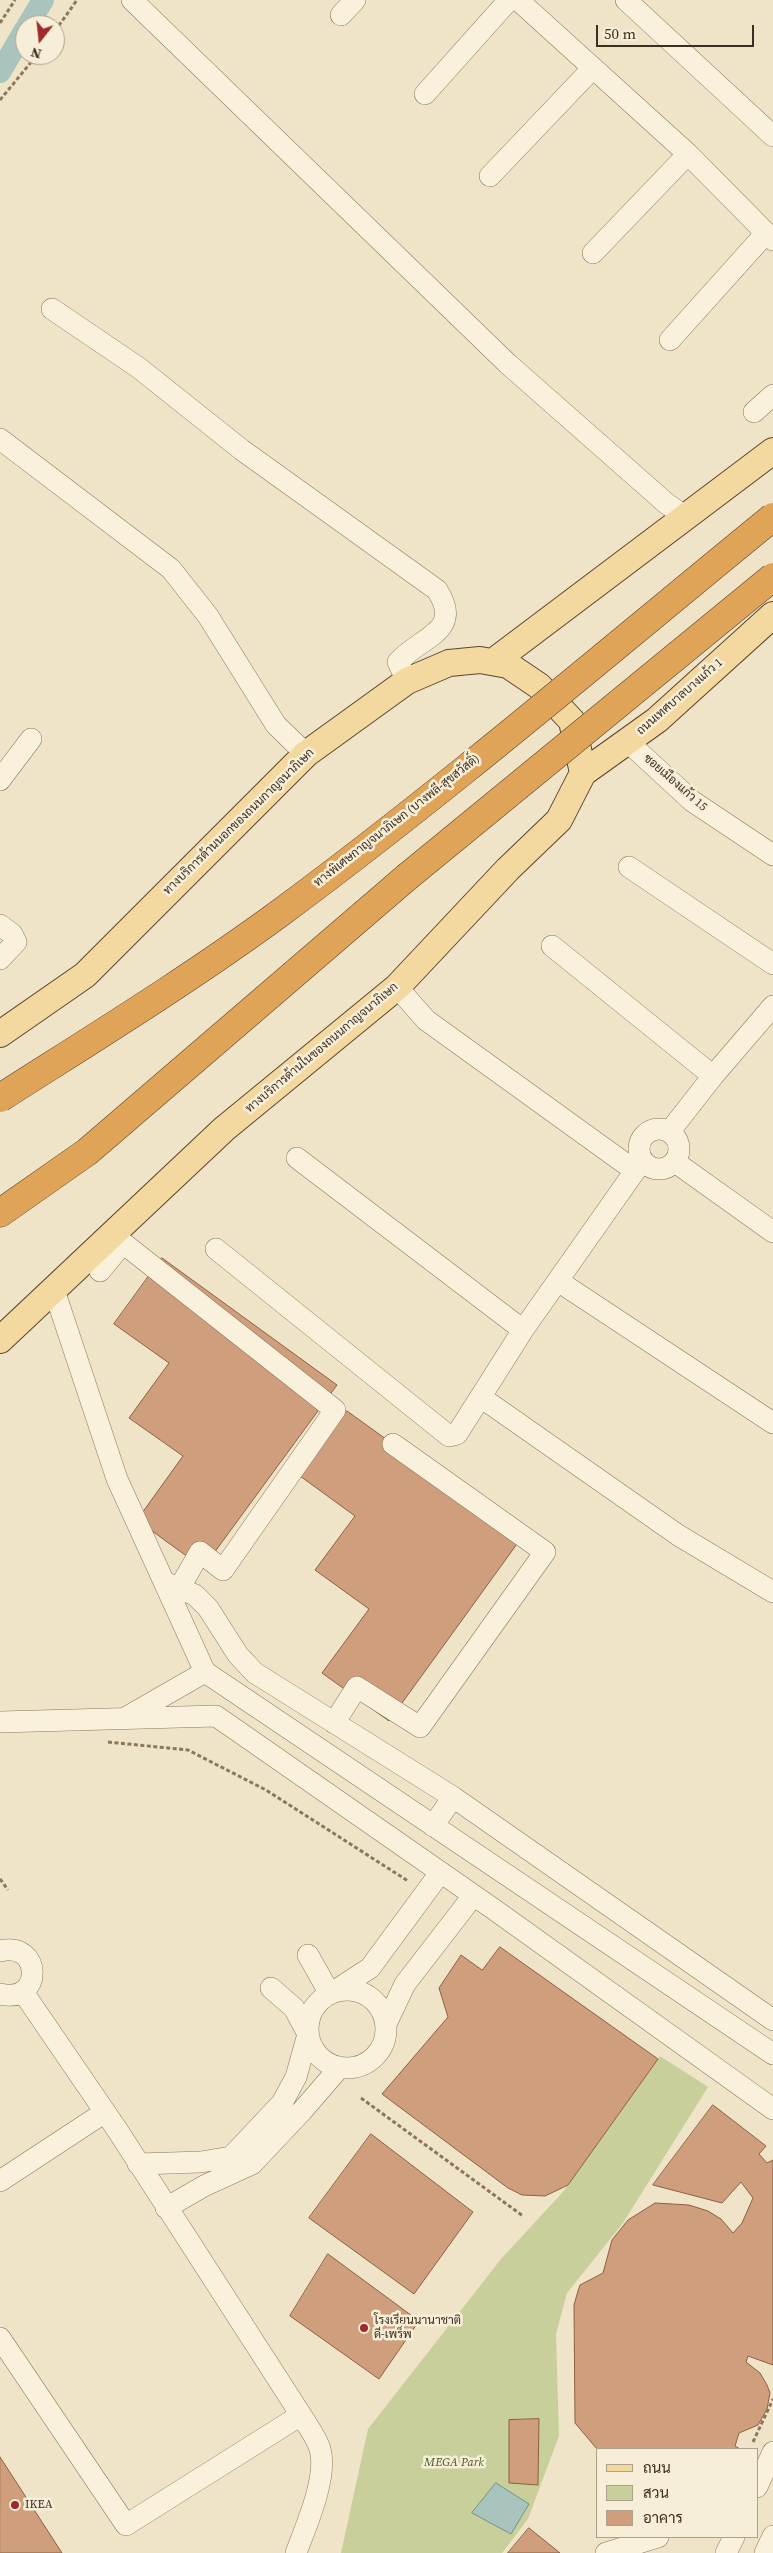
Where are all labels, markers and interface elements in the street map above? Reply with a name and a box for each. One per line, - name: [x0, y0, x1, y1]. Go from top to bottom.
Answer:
- north arrow: [15, 15, 65, 65]
- scale bar: [598, 15, 756, 47]
- text: 50 m: [604, 23, 636, 44]
- text: N: [28, 42, 44, 64]
- street label: ถนนเทศบาลบางแก้ว 1: [634, 656, 726, 738]
- street label: ทางบริการด้านนอกของถนนกาญจนาภิเษก: [161, 746, 317, 898]
- street label: ซอยเมืองแก้ว 15: [640, 751, 710, 815]
- street label: ทางพิเศษกาญจนาภิเษก (บางพลี-สุขสวัสดิ์): [311, 752, 483, 890]
- street label: ทางบริการด้านในของถนนกาญจนาภิเษก: [243, 980, 401, 1116]
- place label: โรงเรียนนานาชาติ ดี-เพร็พ: [374, 2314, 461, 2342]
- marker: โรงเรียนนานาชาติ ดี-เพร็พ: [358, 2322, 370, 2334]
- legend: [596, 2448, 758, 2538]
- park label: MEGA Park: [424, 2456, 484, 2470]
- text: ถนน: [643, 2457, 671, 2478]
- text: สวน: [643, 2482, 669, 2503]
- place label: IKEA: [25, 2498, 53, 2512]
- marker: IKEA: [9, 2499, 21, 2511]
- text: อาคาร: [643, 2507, 683, 2528]

